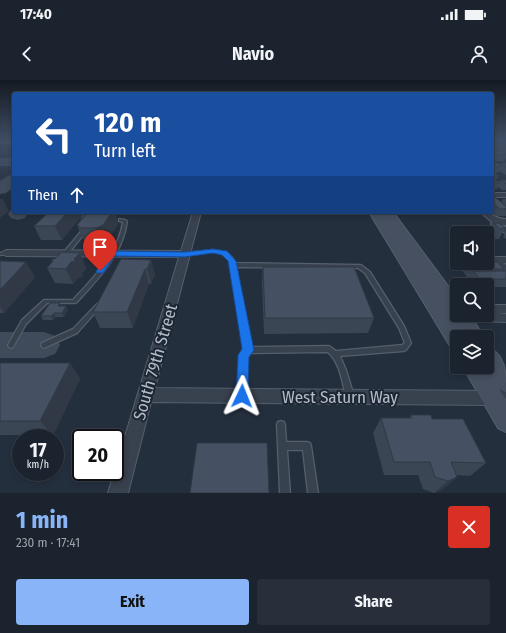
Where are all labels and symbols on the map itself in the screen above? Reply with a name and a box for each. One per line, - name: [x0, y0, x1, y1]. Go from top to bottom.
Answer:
- pin: [83, 230, 117, 271]
- street label: South 79th Street: [129, 301, 182, 423]
- position arrow: [221, 375, 263, 417]
- street label: West Saturn Way: [282, 387, 398, 408]
- speed limit sign: 20: [72, 429, 124, 481]

